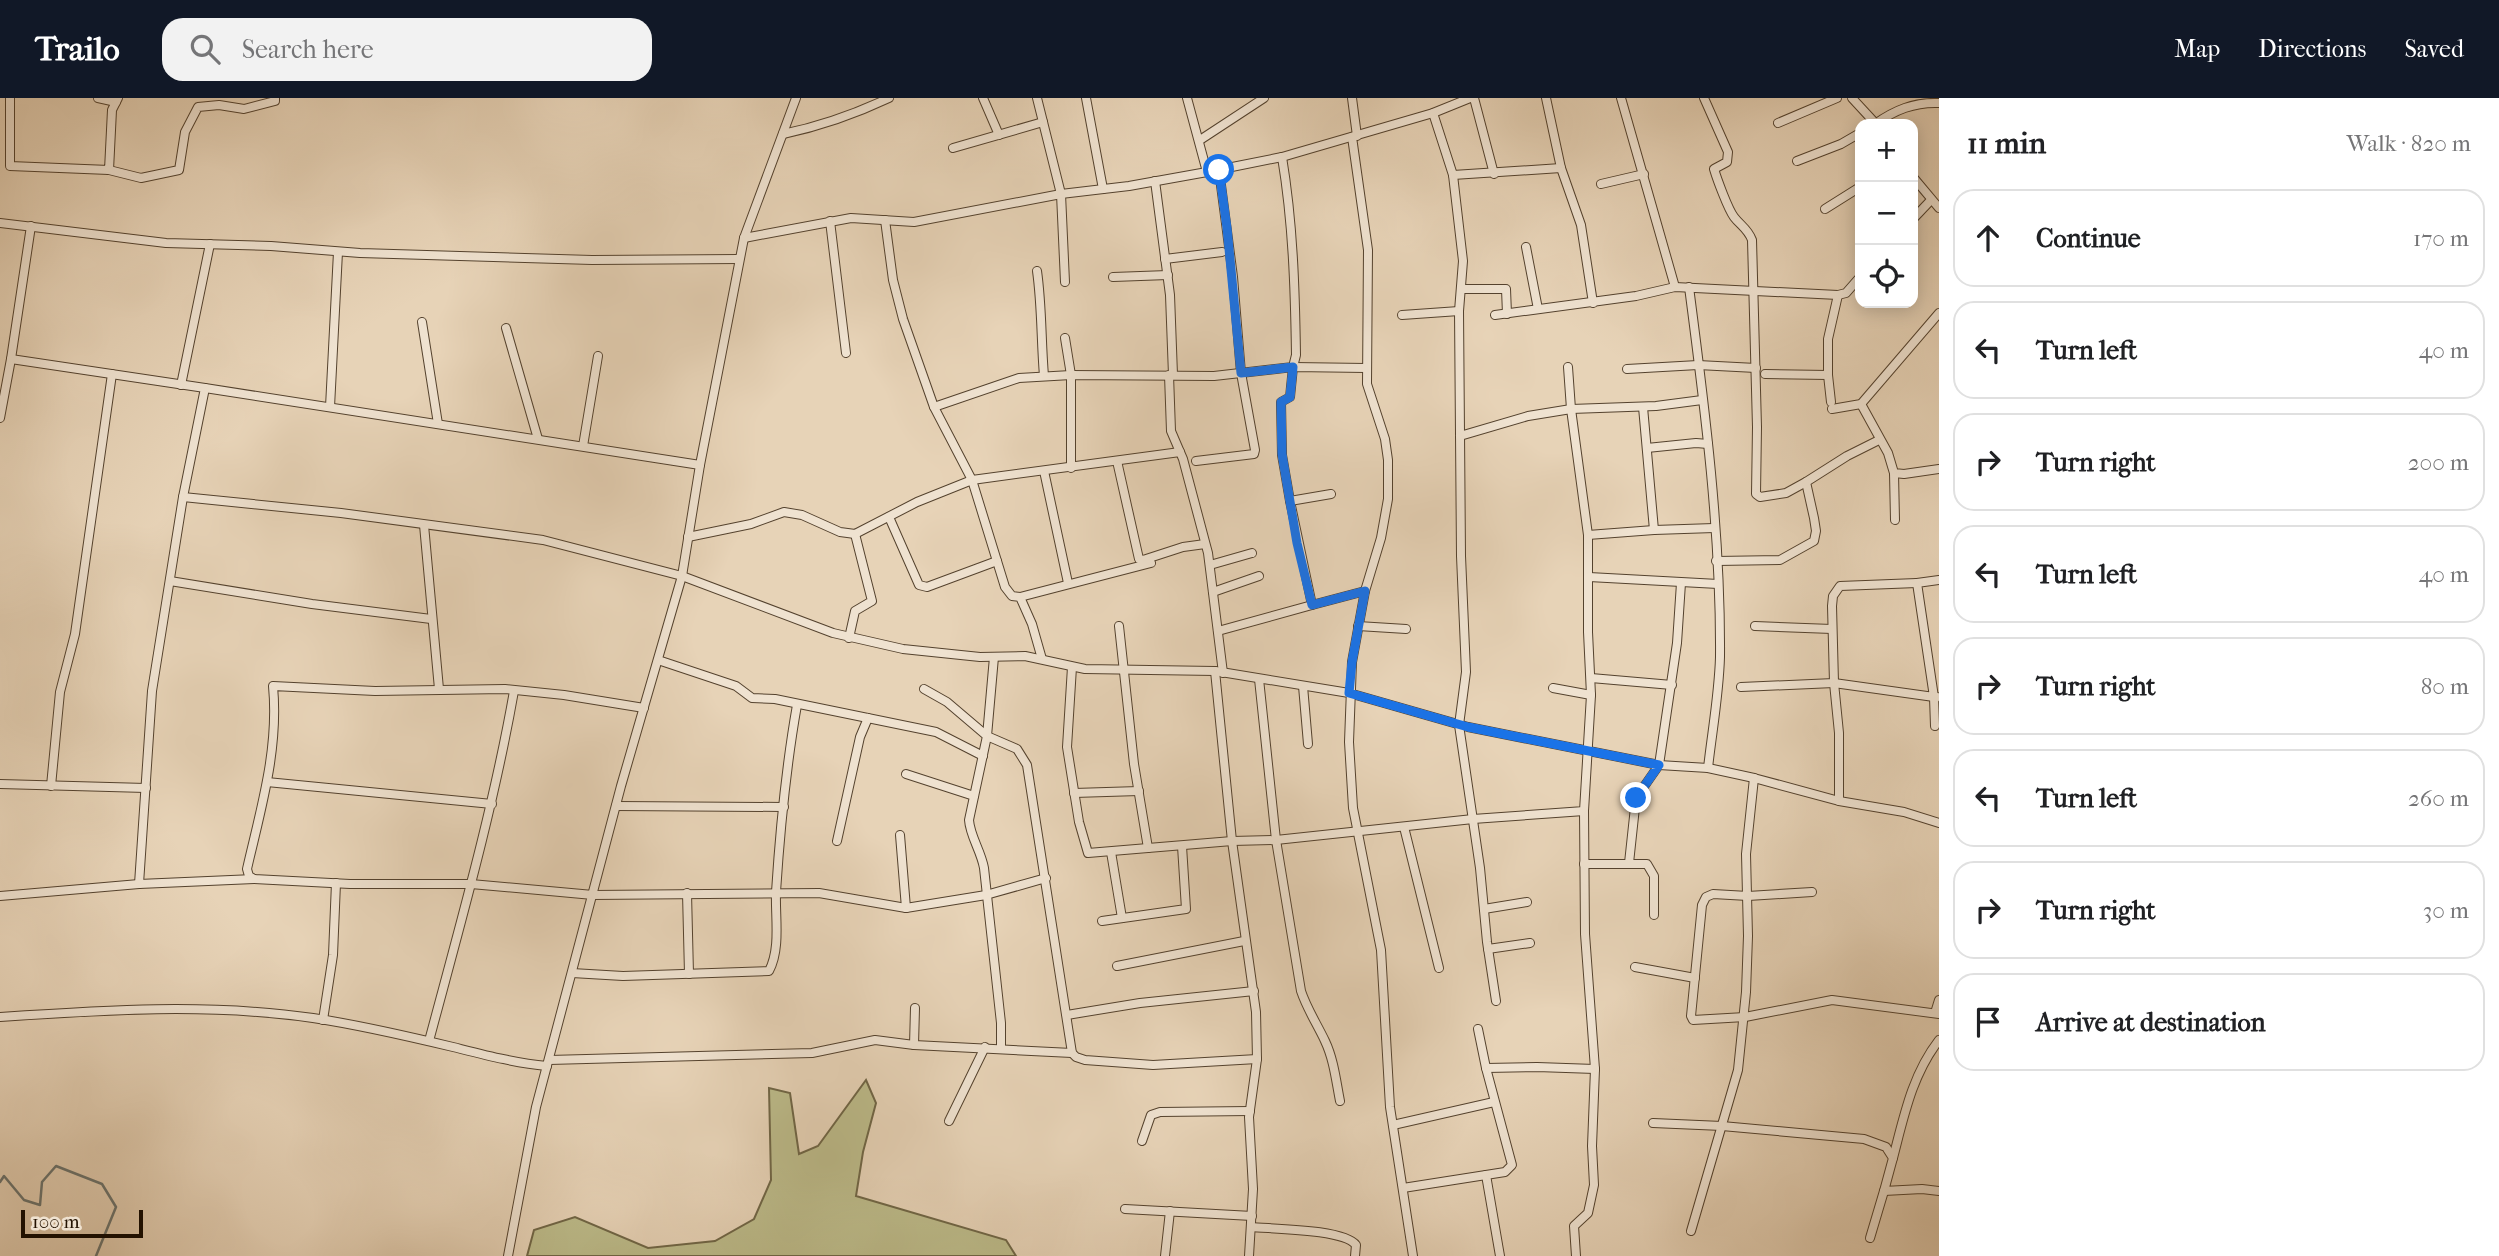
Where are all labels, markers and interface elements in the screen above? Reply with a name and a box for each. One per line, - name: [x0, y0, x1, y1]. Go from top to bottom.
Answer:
- search box: [162, 18, 652, 81]
- text: Trailo: [35, 30, 120, 69]
- icon: search: [186, 30, 224, 68]
- text: Search here: [242, 34, 374, 65]
- text: Map: [2174, 35, 2220, 63]
- text: Directions: [2258, 35, 2366, 63]
- text: Saved: [2404, 35, 2464, 63]
- map controls: [1855, 119, 1918, 308]
- button: +: [1855, 119, 1918, 182]
- text: 11 min: [1967, 126, 2046, 161]
- text: Walk · 820 m: [2347, 130, 2471, 157]
- route start: [1203, 154, 1234, 185]
- button: −: [1855, 182, 1918, 245]
- icon: ahead: [1969, 219, 2007, 257]
- text: Continue: [2036, 223, 2141, 254]
- text: 170 m: [2413, 225, 2469, 252]
- button: locate: [1855, 245, 1918, 308]
- icon: left: [1969, 331, 2007, 369]
- text: Turn left: [2036, 335, 2137, 366]
- text: 40 m: [2419, 337, 2469, 364]
- icon: right: [1969, 443, 2007, 481]
- text: Turn right: [2036, 447, 2156, 478]
- text: 200 m: [2408, 449, 2469, 476]
- icon: left: [1969, 555, 2007, 593]
- text: Turn left: [2036, 559, 2137, 590]
- text: 40 m: [2419, 561, 2469, 588]
- icon: right: [1969, 667, 2007, 705]
- text: Turn right: [2036, 671, 2156, 702]
- text: 80 m: [2421, 673, 2469, 700]
- icon: left: [1969, 779, 2007, 817]
- route end: [1620, 782, 1651, 813]
- text: Turn left: [2036, 783, 2137, 814]
- text: 260 m: [2408, 785, 2469, 812]
- icon: right: [1969, 891, 2007, 929]
- text: Turn right: [2036, 895, 2156, 926]
- text: 30 m: [2423, 897, 2469, 924]
- icon: arrive: [1969, 1003, 2007, 1041]
- text: Arrive at destination: [2036, 1007, 2266, 1038]
- scale bar: [21, 1207, 144, 1239]
- text: 100 m: [32, 1211, 80, 1233]

